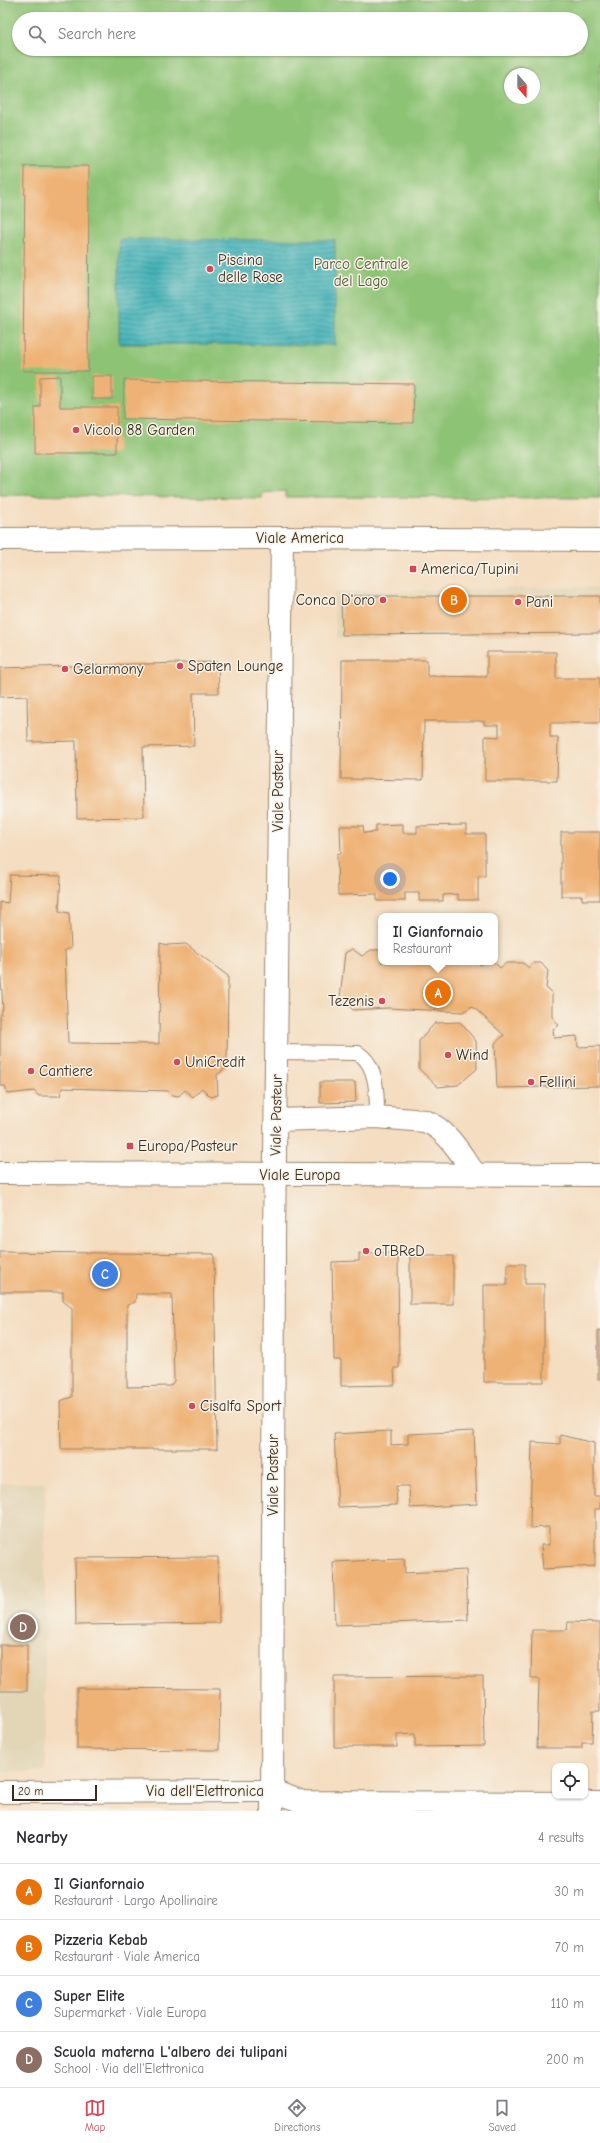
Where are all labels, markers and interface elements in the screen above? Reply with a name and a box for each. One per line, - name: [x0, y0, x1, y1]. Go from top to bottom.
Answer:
- search box: [12, 12, 588, 56]
- icon: search: [26, 23, 48, 45]
- text: Search here: [58, 25, 136, 43]
- north arrow: [504, 68, 540, 104]
- place label: Piscina delle Rose: [218, 251, 283, 286]
- park label: Parco Centrale del Lago: [314, 255, 409, 290]
- marker: Piscina delle Rose: [205, 264, 215, 274]
- place label: Vicolo 88 Garden: [84, 421, 195, 439]
- marker: Vicolo 88 Garden: [71, 425, 81, 435]
- street label: Viale America: [256, 529, 344, 547]
- place label: America/Tupini: [421, 560, 519, 578]
- marker: America/Tupini: [408, 564, 418, 574]
- pin: B: [441, 585, 467, 615]
- place label: Conca D'oro: [296, 591, 375, 609]
- place label: Pani: [526, 593, 553, 611]
- marker: Conca D'oro: [378, 595, 388, 605]
- marker: Pani: [513, 597, 523, 607]
- place label: Spaten Lounge: [188, 657, 284, 675]
- place label: Gelarmony: [73, 660, 144, 678]
- marker: Spaten Lounge: [175, 661, 185, 671]
- marker: Gelarmony: [60, 664, 70, 674]
- street label: Viale Pasteur: [269, 750, 287, 832]
- your location: [380, 869, 400, 889]
- popup: [378, 913, 498, 965]
- text: Il Gianfornaio: [393, 923, 483, 941]
- text: Restaurant: [393, 941, 452, 956]
- pin: A: [425, 978, 451, 1008]
- place label: Tezenis: [328, 992, 374, 1010]
- marker: Tezenis: [377, 996, 387, 1006]
- place label: Wind: [456, 1046, 489, 1064]
- marker: Wind: [443, 1050, 453, 1060]
- place label: UniCredit: [185, 1053, 246, 1071]
- marker: UniCredit: [172, 1057, 182, 1067]
- place label: Cantiere: [39, 1062, 93, 1080]
- marker: Cantiere: [26, 1066, 36, 1076]
- place label: Fellini: [539, 1073, 576, 1091]
- street label: Viale Pasteur: [266, 1074, 286, 1156]
- marker: Fellini: [526, 1077, 536, 1087]
- place label: Europa/Pasteur: [138, 1137, 237, 1155]
- marker: Europa/Pasteur: [125, 1141, 135, 1151]
- street label: Viale Europa: [259, 1166, 341, 1184]
- place label: oTBReD: [374, 1242, 425, 1260]
- marker: oTBReD: [361, 1246, 371, 1256]
- pin: C: [92, 1259, 118, 1289]
- place label: Cisalfa Sport: [200, 1397, 282, 1415]
- marker: Cisalfa Sport: [187, 1401, 197, 1411]
- street label: Viale Pasteur: [264, 1434, 282, 1516]
- pin: D: [10, 1612, 36, 1642]
- map controls: [552, 1763, 588, 1799]
- button: locate: [552, 1763, 588, 1799]
- street label: Via dell'Elettronica: [146, 1782, 264, 1800]
- scale bar: [12, 1783, 97, 1802]
- text: 20 m: [18, 1785, 43, 1798]
- text: Nearby: [16, 1828, 67, 1847]
- text: 4 results: [538, 1830, 584, 1845]
- text: Il Gianfornaio: [54, 1875, 144, 1893]
- text: A: [25, 1884, 33, 1899]
- text: 30 m: [554, 1884, 584, 1899]
- text: Restaurant · Largo Apollinaire: [54, 1893, 218, 1908]
- text: Pizzeria Kebab: [54, 1931, 148, 1949]
- text: B: [25, 1940, 33, 1955]
- text: 70 m: [555, 1940, 584, 1955]
- text: Restaurant · Viale America: [54, 1949, 200, 1964]
- text: Super Elite: [54, 1987, 125, 2005]
- text: C: [25, 1996, 33, 2011]
- text: 110 m: [551, 1996, 584, 2011]
- text: Supermarket · Viale Europa: [54, 2005, 206, 2020]
- text: Scuola materna L'albero dei tulipani: [54, 2043, 287, 2061]
- text: D: [25, 2052, 33, 2067]
- text: 200 m: [546, 2052, 584, 2067]
- text: School · Via dell'Elettronica: [54, 2061, 204, 2076]
- tab: Map: [84, 2097, 106, 2134]
- tab: Directions: [274, 2097, 321, 2134]
- tab: Saved: [489, 2097, 516, 2134]

